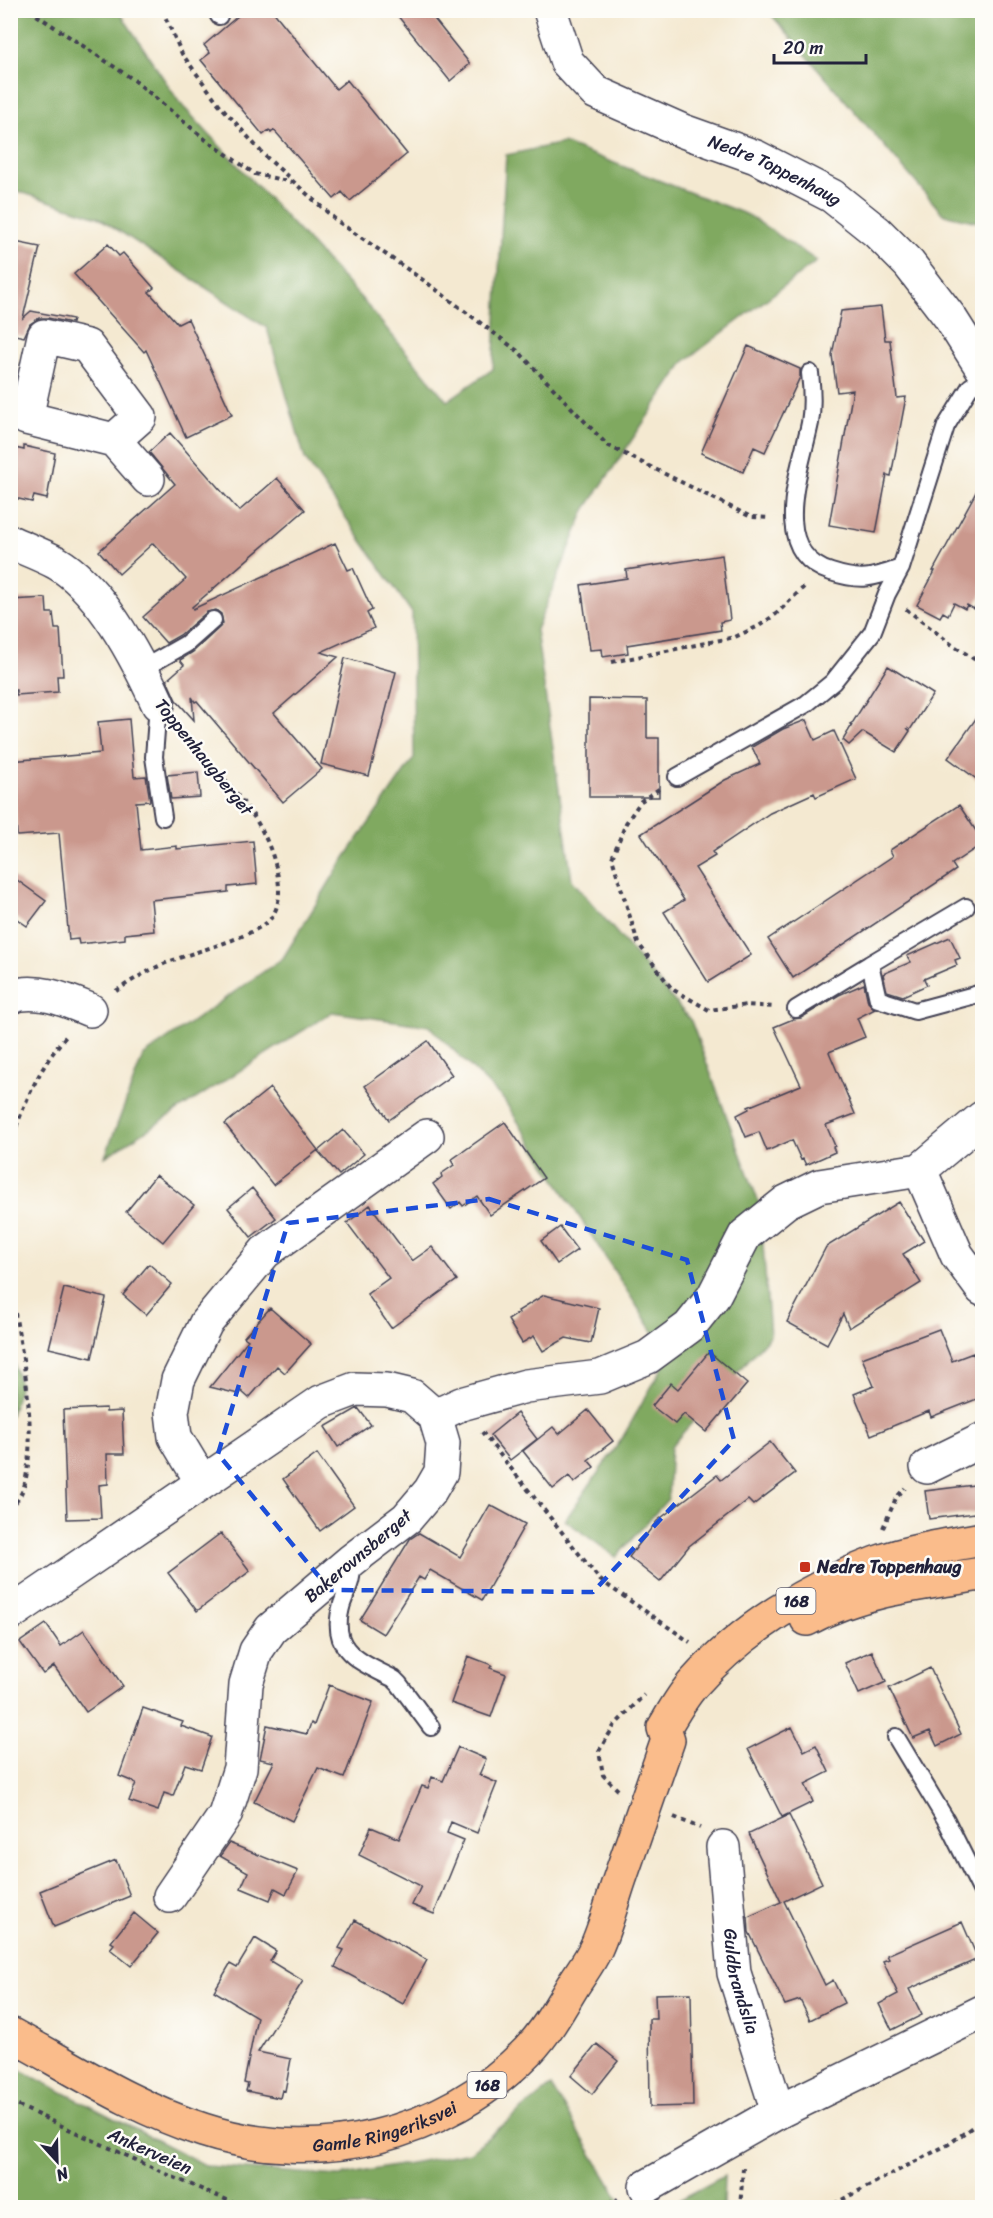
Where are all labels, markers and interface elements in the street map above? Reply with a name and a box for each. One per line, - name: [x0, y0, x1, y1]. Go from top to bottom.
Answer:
- scale bar: [774, 27, 866, 65]
- text: 20 m: [783, 32, 823, 64]
- street label: Nedre Toppenhaug: [704, 125, 849, 214]
- street label: Toppenhaugberget: [146, 691, 262, 824]
- street label: Bakerovnsberget: [297, 1500, 420, 1611]
- place label: Nedre Toppenhaug: [816, 1551, 962, 1583]
- marker: Nedre Toppenhaug: [798, 1560, 812, 1574]
- road number: 168: [776, 1588, 816, 1614]
- street label: Guldbrandslia: [714, 1927, 768, 2038]
- road number: 168: [468, 2072, 506, 2098]
- street label: Gamle Ringeriksvei: [312, 2091, 464, 2161]
- street label: Ankerveien: [102, 2118, 198, 2184]
- north arrow: [27, 2131, 87, 2191]
- text: N: [51, 2159, 74, 2190]

